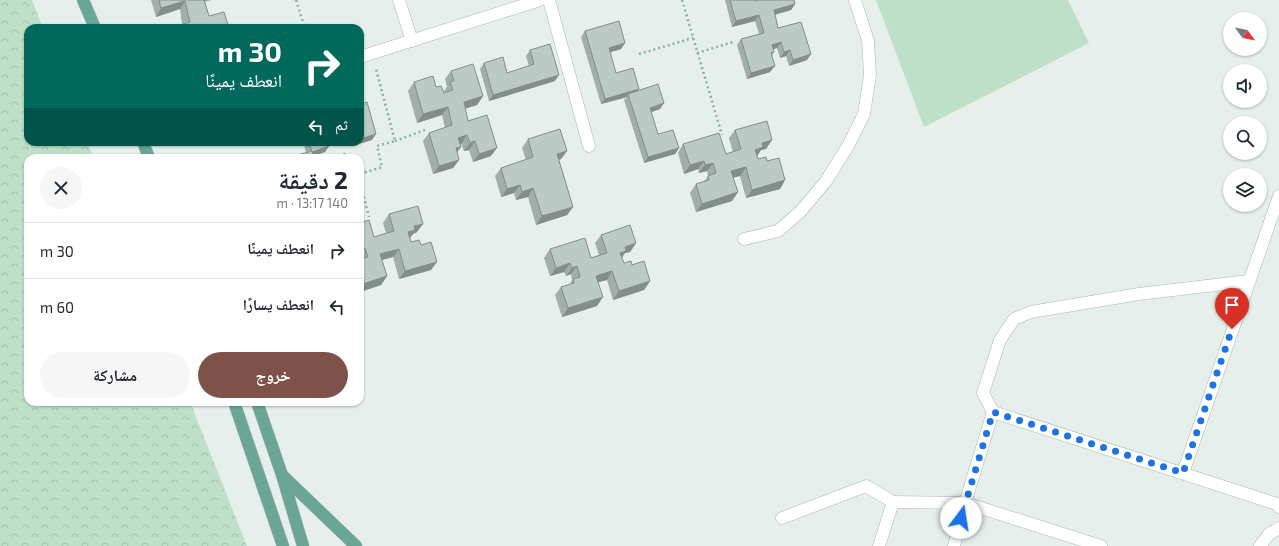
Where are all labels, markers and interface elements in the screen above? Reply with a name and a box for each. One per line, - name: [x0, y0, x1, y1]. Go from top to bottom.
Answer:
- north arrow: [1223, 12, 1267, 56]
- map controls: [1223, 12, 1267, 212]
- text: 30 m: [218, 34, 282, 68]
- icon: right: [296, 40, 348, 92]
- button: sound: [1223, 64, 1267, 108]
- text: انعطف يمينًا: [205, 69, 282, 91]
- text: ثم: [335, 115, 348, 133]
- icon: left: [305, 116, 327, 138]
- button: search: [1223, 116, 1267, 160]
- text: 2 دقيقة: [278, 165, 348, 194]
- button: close: [40, 167, 82, 209]
- button: layers: [1223, 168, 1267, 212]
- text: 140 m · 13:17: [277, 195, 348, 211]
- text: انعطف يمينًا: [247, 239, 314, 257]
- icon: right: [326, 240, 348, 262]
- text: 30 m: [40, 242, 74, 260]
- pin: [1215, 288, 1249, 329]
- icon: arrive: [1221, 294, 1243, 316]
- text: انعطف يسارًا: [243, 295, 314, 313]
- icon: left: [326, 296, 348, 318]
- text: 60 m: [40, 298, 74, 316]
- button: مشاركة: [40, 352, 190, 398]
- button: خروج: [198, 352, 348, 398]
- position arrow: [940, 497, 982, 539]

